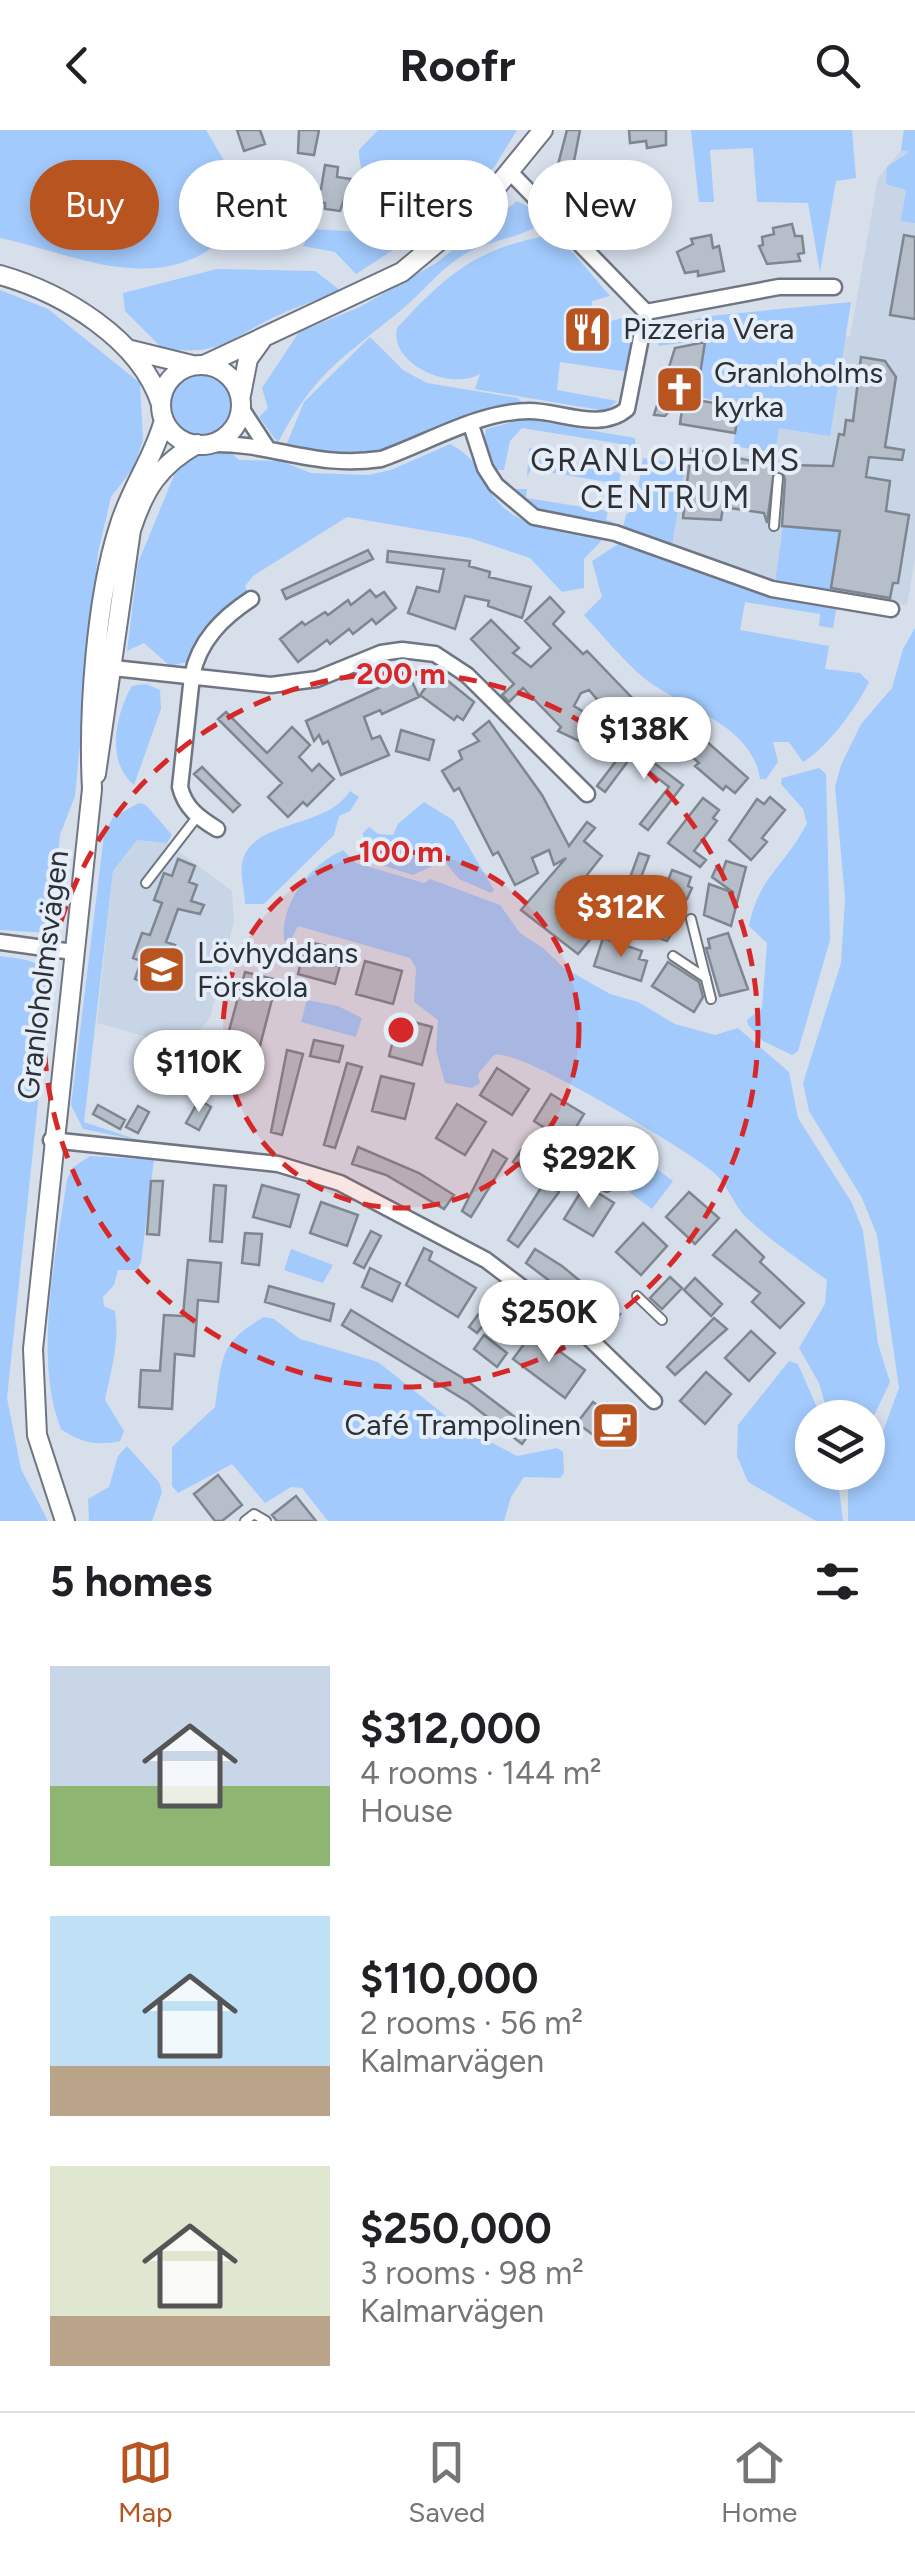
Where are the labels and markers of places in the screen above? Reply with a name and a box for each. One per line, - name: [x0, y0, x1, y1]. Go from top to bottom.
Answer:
- restaurant icon: Pizzeria Vera: [562, 303, 614, 355]
- place label: Pizzeria Vera: [623, 310, 794, 347]
- place label: Granloholms kyrka: [714, 354, 883, 425]
- church icon: Granloholms kyrka: [653, 364, 705, 416]
- pin: $138K: [574, 697, 714, 782]
- pin: $312K: [551, 875, 691, 960]
- place label: Lövhyddans Förskola: [197, 934, 358, 1005]
- school or university icon: Lövhyddans Förskola: [136, 944, 188, 996]
- centre of rings: [383, 1012, 419, 1048]
- pin: $110K: [129, 1030, 269, 1115]
- pin: $292K: [519, 1126, 659, 1211]
- pin: $250K: [479, 1280, 619, 1365]
- cafe icon: Café Trampolinen: [590, 1399, 642, 1451]
- place label: Café Trampolinen: [345, 1406, 581, 1443]

